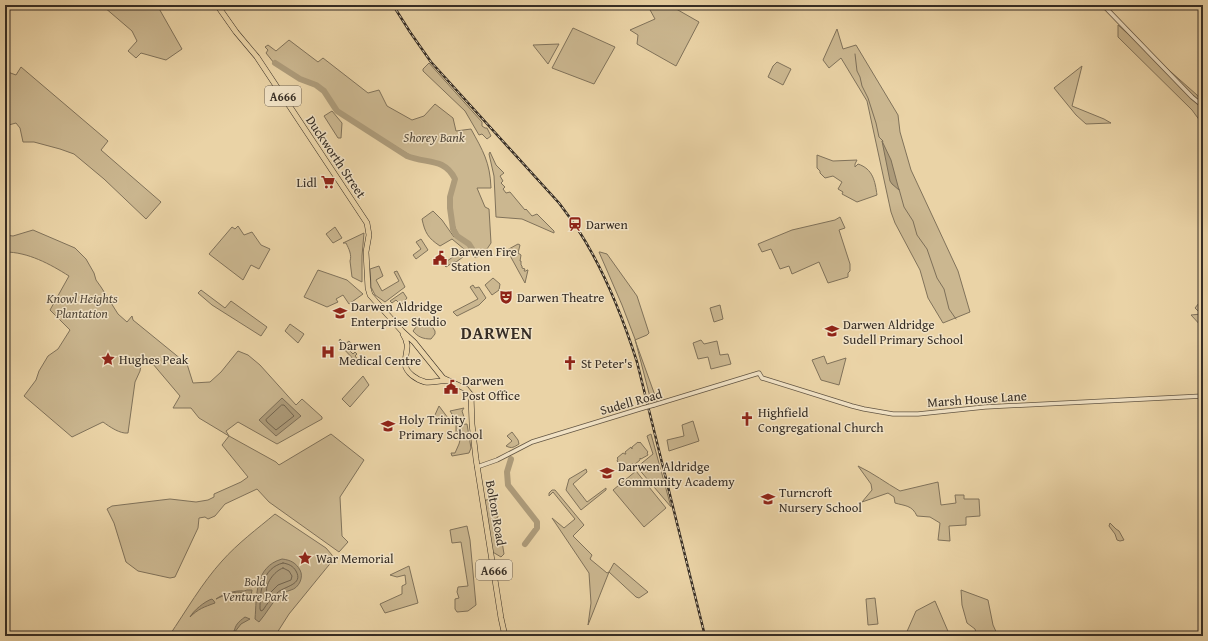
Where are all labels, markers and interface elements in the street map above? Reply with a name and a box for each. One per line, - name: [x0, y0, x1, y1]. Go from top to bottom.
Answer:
- road number: A666: [265, 86, 301, 106]
- street label: Duckworth Street: [301, 112, 371, 202]
- park label: Shorey Bank: [403, 128, 465, 147]
- place label: Lidl: [296, 173, 317, 192]
- supermarket icon: Lidl: [320, 174, 336, 190]
- place label: Darwen: [586, 215, 628, 234]
- station icon: Darwen: [567, 216, 583, 232]
- place label: Darwen Fire Station: [451, 242, 517, 276]
- public building icon: Darwen Fire Station: [432, 250, 448, 266]
- place label: Darwen Theatre: [517, 288, 604, 307]
- park label: Knowl Heights Plantation: [45, 289, 118, 323]
- theatre icon: Darwen Theatre: [498, 289, 514, 305]
- place label: Darwen Aldridge Enterprise Studio: [351, 297, 447, 331]
- school or university icon: Darwen Aldridge Enterprise Studio: [332, 305, 348, 321]
- place label: Darwen Aldridge Sudell Primary School: [843, 315, 964, 349]
- district label: DARWEN: [461, 320, 533, 345]
- school or university icon: Darwen Aldridge Sudell Primary School: [824, 323, 840, 339]
- place label: Darwen Medical Centre: [339, 336, 421, 370]
- hospital icon: Darwen Medical Centre: [320, 344, 336, 360]
- place label: Hughes Peak: [119, 350, 189, 369]
- place icon: Hughes Peak: [100, 351, 116, 367]
- place label: St Peter's: [581, 354, 632, 373]
- church icon: St Peter's: [562, 355, 578, 371]
- place label: Darwen Post Office: [462, 371, 520, 405]
- public building icon: Darwen Post Office: [443, 379, 459, 395]
- street label: Sudell Road: [598, 384, 664, 420]
- street label: Marsh House Lane: [927, 386, 1027, 412]
- place label: Highfield Congregational Church: [758, 403, 884, 437]
- place label: Holy Trinity Primary School: [399, 410, 483, 444]
- church icon: Highfield Congregational Church: [739, 411, 755, 427]
- school or university icon: Holy Trinity Primary School: [380, 418, 396, 434]
- place label: Darwen Aldridge Community Academy: [618, 457, 735, 491]
- school or university icon: Darwen Aldridge Community Academy: [599, 465, 615, 481]
- street label: Bolton Road: [481, 479, 511, 547]
- place label: Turncroft Nursery School: [779, 483, 862, 517]
- school or university icon: Turncroft Nursery School: [760, 491, 776, 507]
- place label: War Memorial: [316, 549, 394, 568]
- place icon: War Memorial: [297, 550, 313, 566]
- road number: A666: [476, 560, 512, 580]
- park label: Bold Venture Park: [222, 572, 288, 606]

